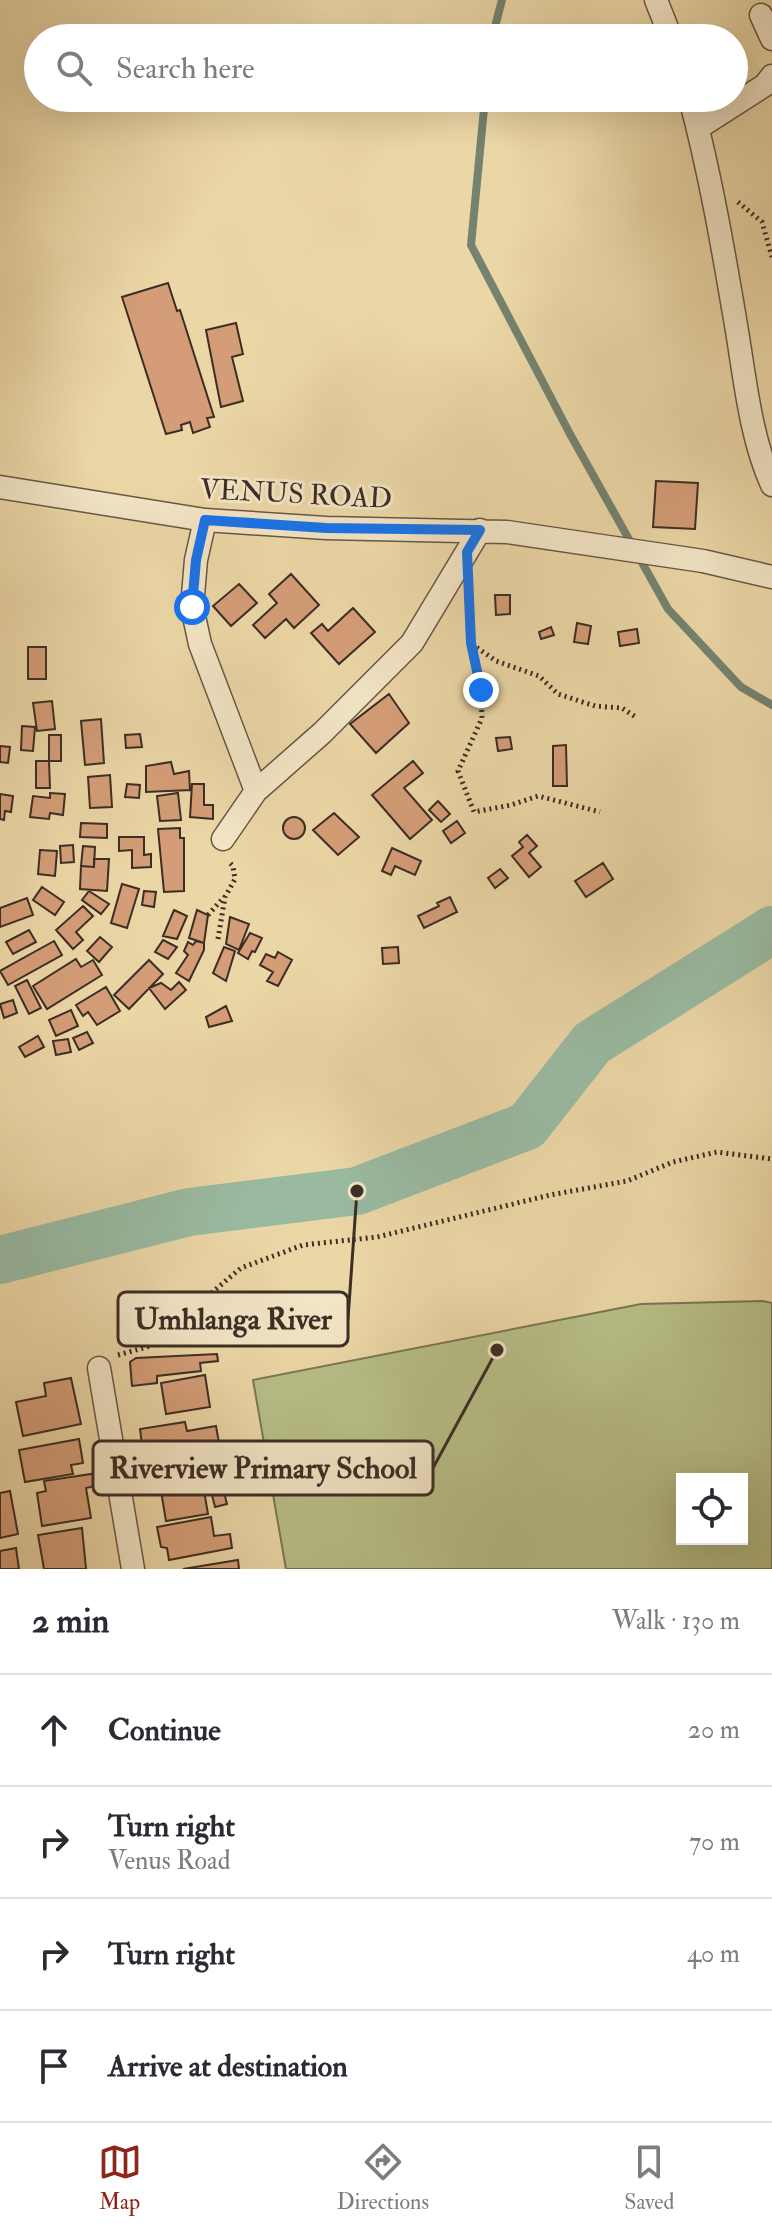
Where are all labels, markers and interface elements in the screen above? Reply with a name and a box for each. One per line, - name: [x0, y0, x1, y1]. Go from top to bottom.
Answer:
- search box: [24, 24, 748, 112]
- icon: search: [52, 46, 96, 90]
- text: Search here: [116, 50, 255, 87]
- street label: VENUS ROAD: [199, 472, 393, 517]
- route start: [174, 589, 210, 625]
- route end: [463, 672, 499, 708]
- callout: Umhlanga River: [118, 1292, 348, 1346]
- text: Umhlanga River: [134, 1301, 333, 1338]
- callout: Riverview Primary School: [93, 1441, 433, 1495]
- text: Riverview Primary School: [109, 1450, 417, 1487]
- map controls: [676, 1473, 748, 1545]
- button: locate: [676, 1473, 748, 1545]
- text: 2 min: [32, 1600, 109, 1643]
- text: Walk · 130 m: [612, 1605, 740, 1637]
- icon: ahead: [32, 1708, 76, 1752]
- text: Continue: [108, 1712, 221, 1749]
- text: 20 m: [688, 1714, 740, 1746]
- text: Turn right: [108, 1808, 235, 1845]
- icon: right: [32, 1820, 76, 1864]
- text: 70 m: [689, 1826, 740, 1858]
- text: Venus Road: [108, 1845, 231, 1877]
- icon: right: [32, 1932, 76, 1976]
- text: Turn right: [108, 1936, 235, 1973]
- text: 40 m: [687, 1938, 740, 1970]
- icon: arrive: [32, 2044, 76, 2088]
- text: Arrive at destination: [108, 2048, 348, 2085]
- tab: Map: [98, 2140, 142, 2216]
- tab: Directions: [337, 2140, 429, 2216]
- tab: Saved: [624, 2140, 674, 2216]

